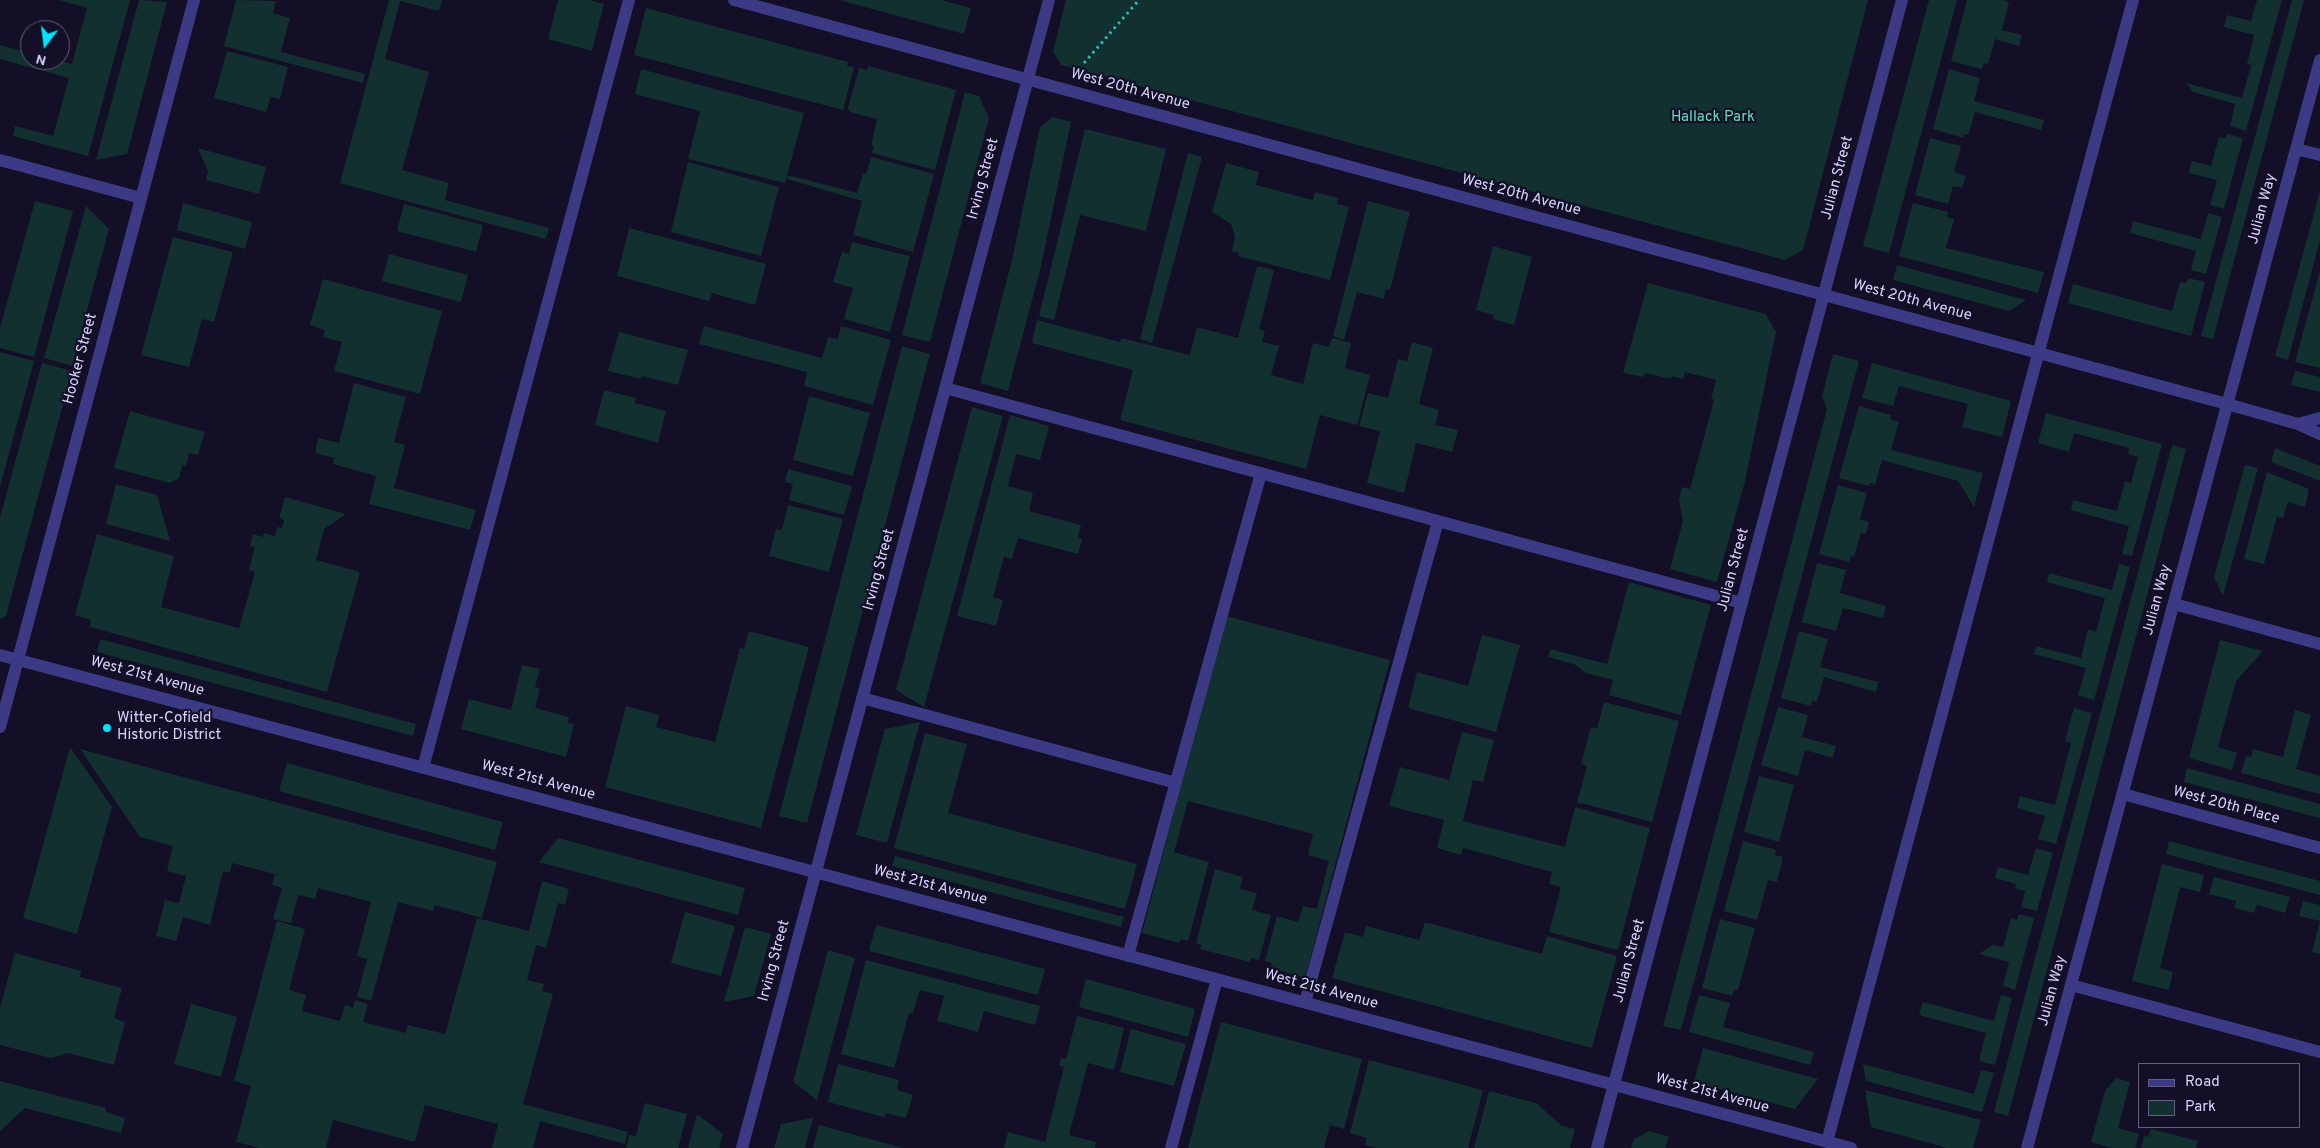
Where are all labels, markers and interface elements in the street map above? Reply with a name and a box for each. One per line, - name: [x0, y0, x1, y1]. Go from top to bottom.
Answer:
- north arrow: [20, 20, 70, 70]
- text: N: [34, 49, 48, 69]
- street label: West 20th Avenue: [1068, 65, 1192, 115]
- park label: Hallack Park: [1671, 109, 1755, 127]
- street label: Julian Street: [1818, 134, 1858, 222]
- street label: Irving Street: [964, 136, 1004, 222]
- street label: West 20th Avenue: [1459, 171, 1583, 221]
- street label: Julian Way: [2245, 172, 2281, 246]
- street label: West 20th Avenue: [1850, 276, 1974, 326]
- street label: Hooker Street: [60, 311, 102, 407]
- street label: Julian Street: [1714, 526, 1754, 614]
- street label: Irving Street: [860, 527, 900, 613]
- street label: Julian Way: [2140, 563, 2176, 637]
- street label: West 21st Avenue: [88, 653, 206, 701]
- place label: Witter-Cofield Historic District: [117, 710, 221, 745]
- marker: Witter-Cofield Historic District: [101, 722, 113, 734]
- street label: West 21st Avenue: [479, 757, 597, 805]
- street label: West 20th Place: [2171, 783, 2281, 829]
- street label: West 21st Avenue: [871, 862, 989, 910]
- street label: Julian Street: [1610, 917, 1650, 1005]
- street label: Irving Street: [755, 918, 795, 1004]
- street label: Julian Way: [2035, 954, 2071, 1028]
- street label: West 21st Avenue: [1262, 966, 1380, 1014]
- legend: [2138, 1063, 2300, 1128]
- street label: West 21st Avenue: [1653, 1070, 1771, 1118]
- text: Road: [2185, 1073, 2220, 1092]
- text: Park: [2185, 1098, 2216, 1117]

